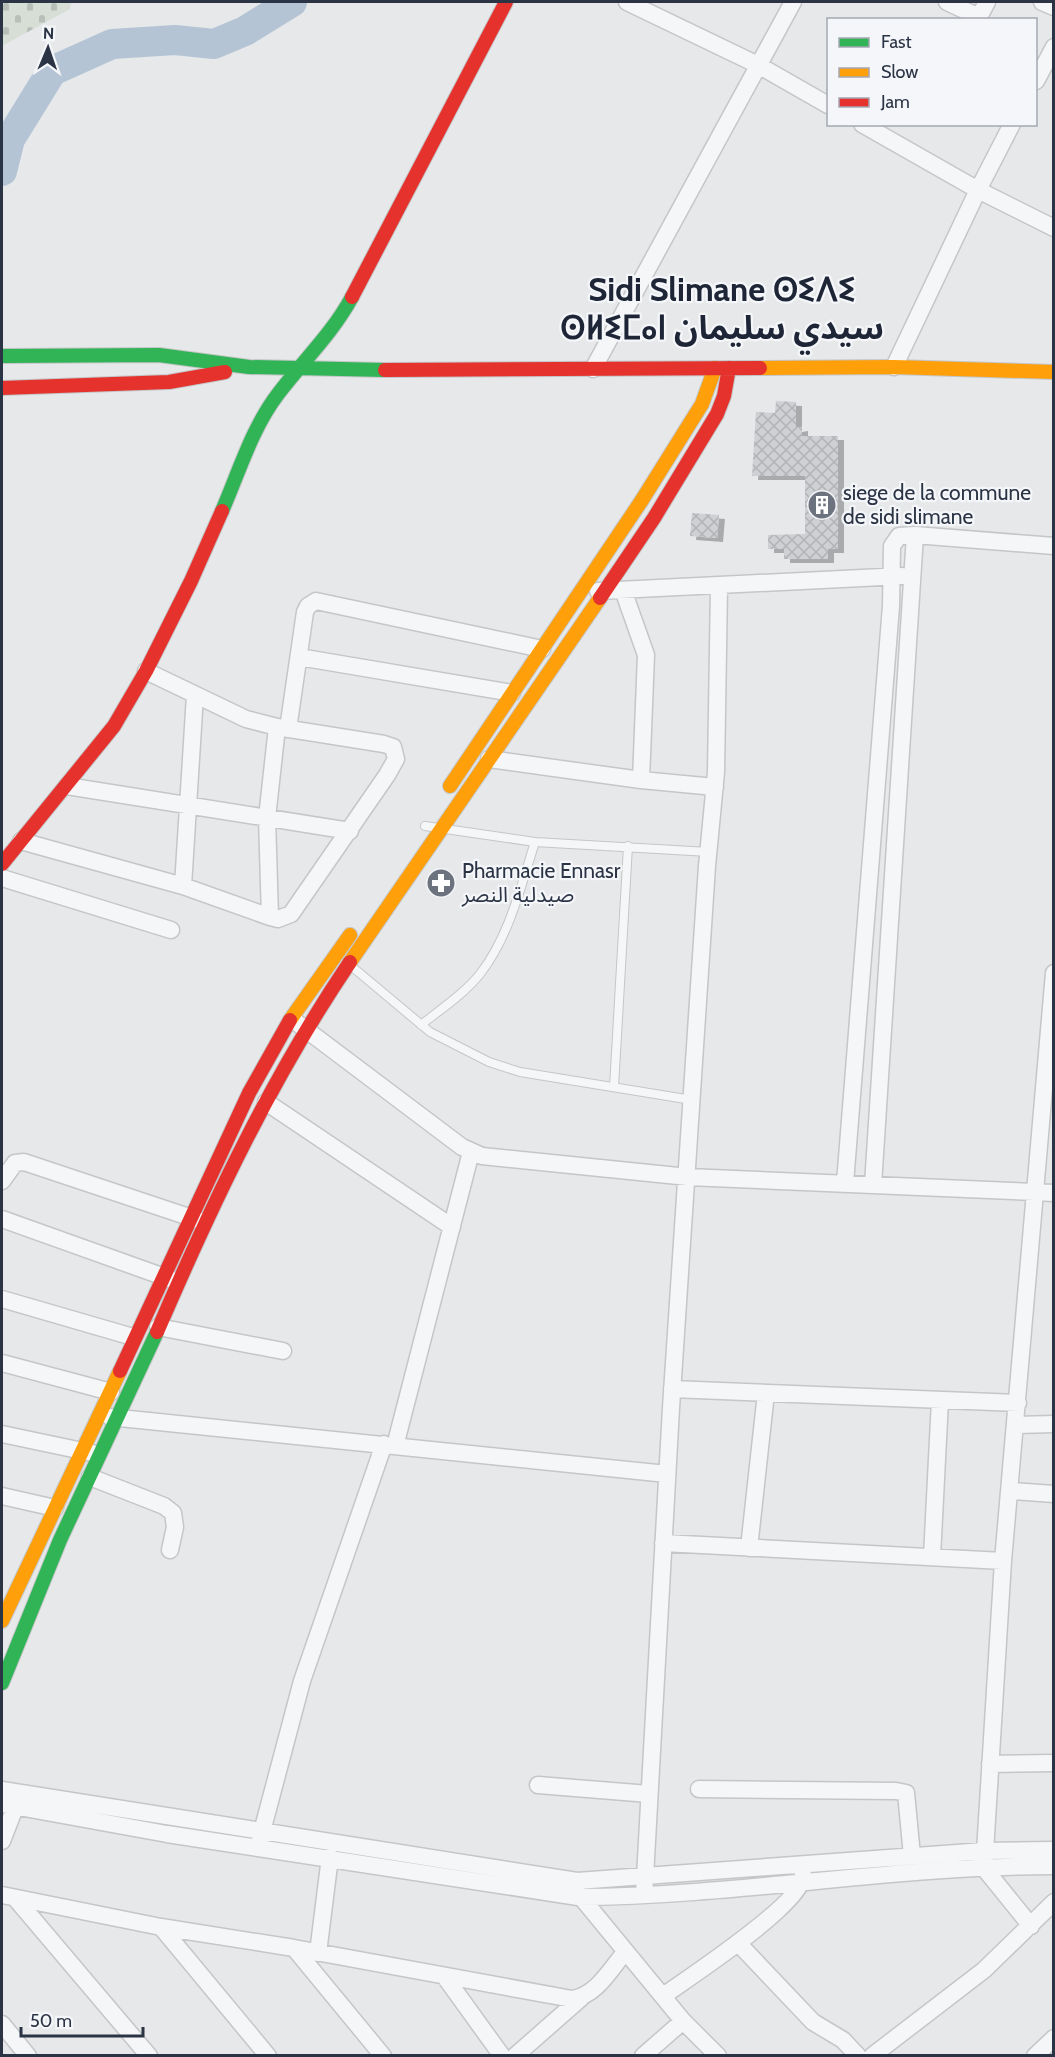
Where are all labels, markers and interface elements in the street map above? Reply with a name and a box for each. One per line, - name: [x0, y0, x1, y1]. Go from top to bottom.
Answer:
- north arrow: [18, 18, 78, 78]
- legend: [827, 18, 1037, 126]
- text: N: [43, 24, 54, 43]
- text: Fast: [881, 31, 912, 53]
- text: Slow: [881, 61, 918, 83]
- text: Jam: [880, 91, 910, 113]
- district label: Sidi Slimane ⵙⵉⴷⵉ ⵙⵍⵉⵎⴰⵏ سيدي سليمان: [560, 269, 884, 355]
- place label: siege de la commune de sidi slimane: [843, 480, 1031, 529]
- building icon: siege de la commune de sidi slimane: [806, 489, 838, 521]
- place label: Pharmacie Ennasr صيدلية النصر: [461, 858, 621, 907]
- pharmacy icon: Pharmacie Ennasr صيدلية النصر: [425, 867, 457, 899]
- scale bar: [21, 2000, 142, 2038]
- text: 50 m: [30, 2010, 72, 2032]

